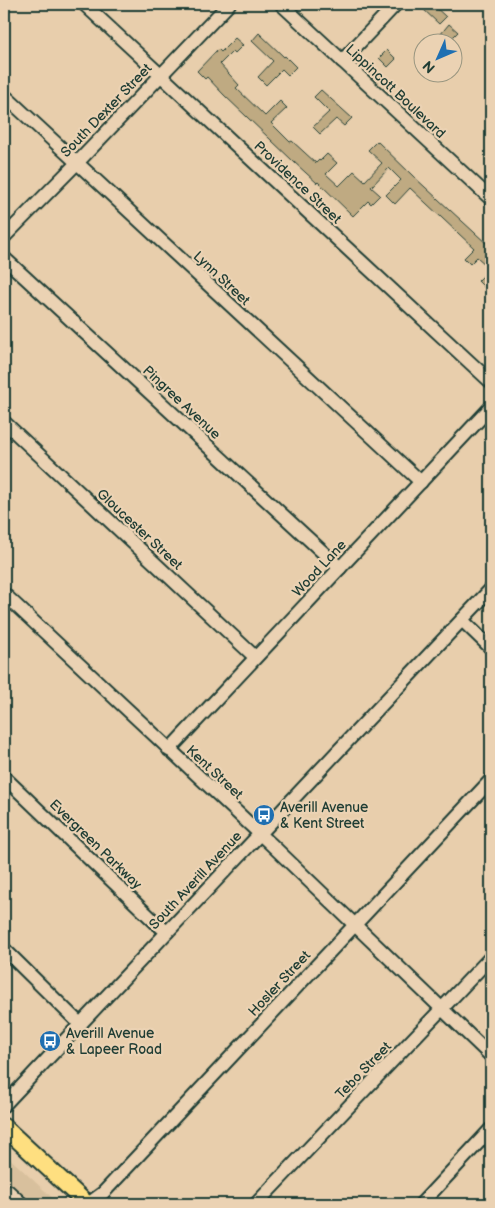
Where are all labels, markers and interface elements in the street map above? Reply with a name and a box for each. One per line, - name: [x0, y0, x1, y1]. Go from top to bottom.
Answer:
- north arrow: [412, 32, 462, 82]
- street label: Lippincott Boulevard: [342, 41, 449, 142]
- text: N: [419, 57, 439, 77]
- street label: South Dexter Street: [57, 59, 156, 161]
- street label: Providence Street: [250, 137, 345, 228]
- street label: Lynn Street: [190, 248, 254, 309]
- street label: Pingree Avenue: [139, 362, 224, 443]
- street label: Gloucester Street: [93, 485, 187, 574]
- street label: Wood Lane: [289, 536, 350, 600]
- street label: Kent Street: [183, 742, 247, 803]
- street label: Evergreen Parkway: [46, 796, 146, 893]
- place label: Averill Avenue & Kent Street: [280, 799, 368, 832]
- bus stop icon: Averill Avenue & Kent Street: [252, 803, 276, 827]
- street label: South Averill Avenue: [145, 828, 245, 933]
- street label: Hosler Street: [245, 947, 315, 1020]
- place label: Averill Avenue & Lapeer Road: [66, 1025, 162, 1058]
- bus stop icon: Averill Avenue & Lapeer Road: [38, 1029, 62, 1053]
- street label: Tebo Street: [332, 1038, 395, 1103]

